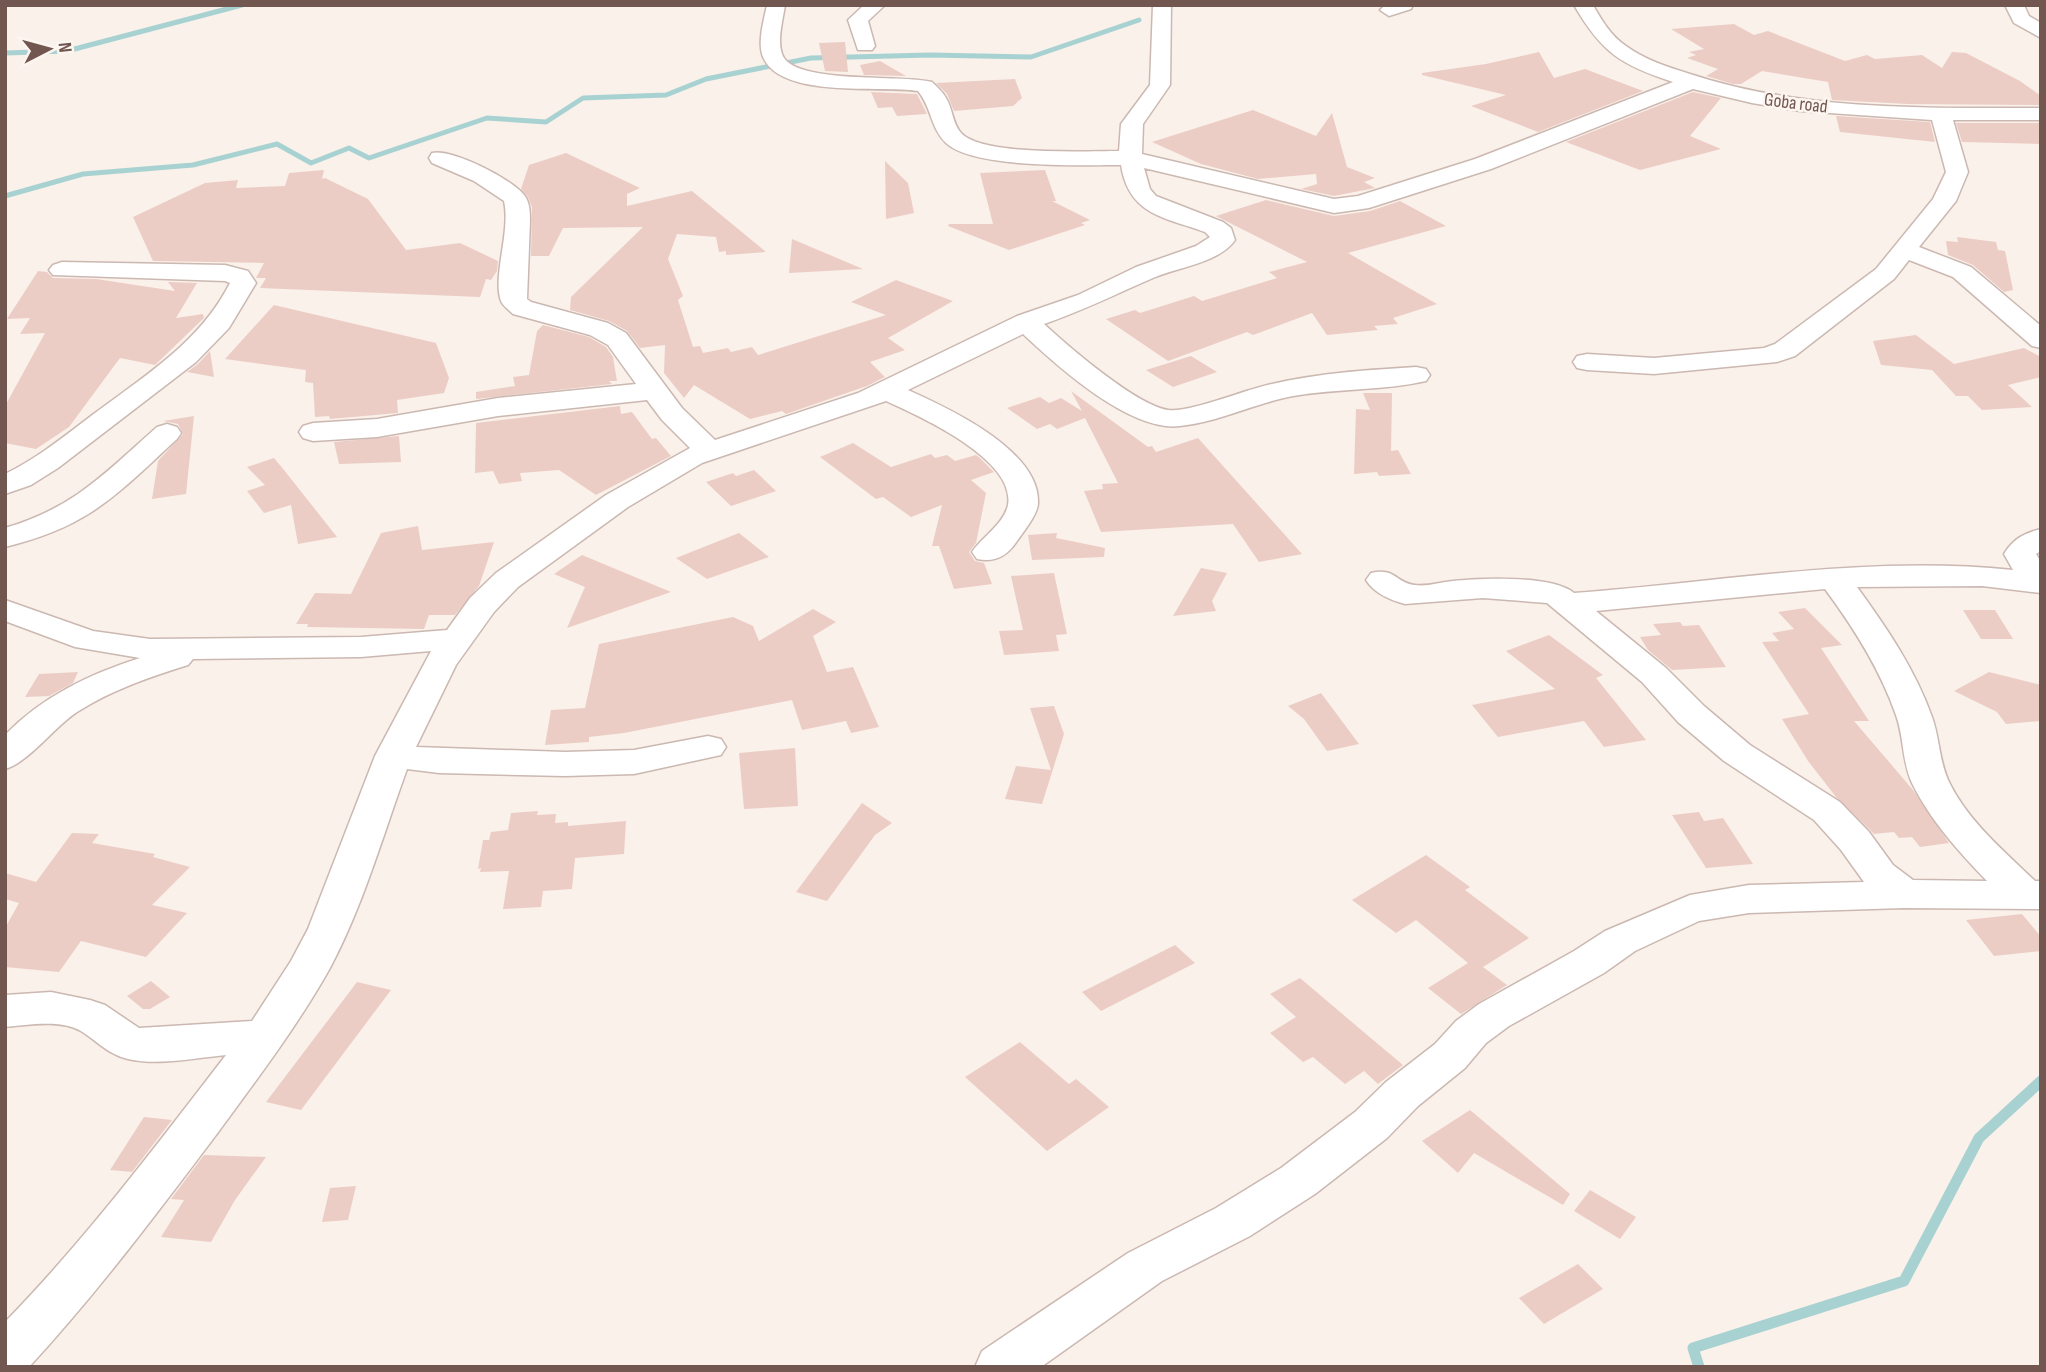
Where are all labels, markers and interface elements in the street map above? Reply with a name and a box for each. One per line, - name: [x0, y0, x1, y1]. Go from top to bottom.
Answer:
- north arrow: [14, 14, 84, 84]
- text: N: [52, 41, 76, 54]
- street label: Goba road: [1763, 88, 1829, 119]

